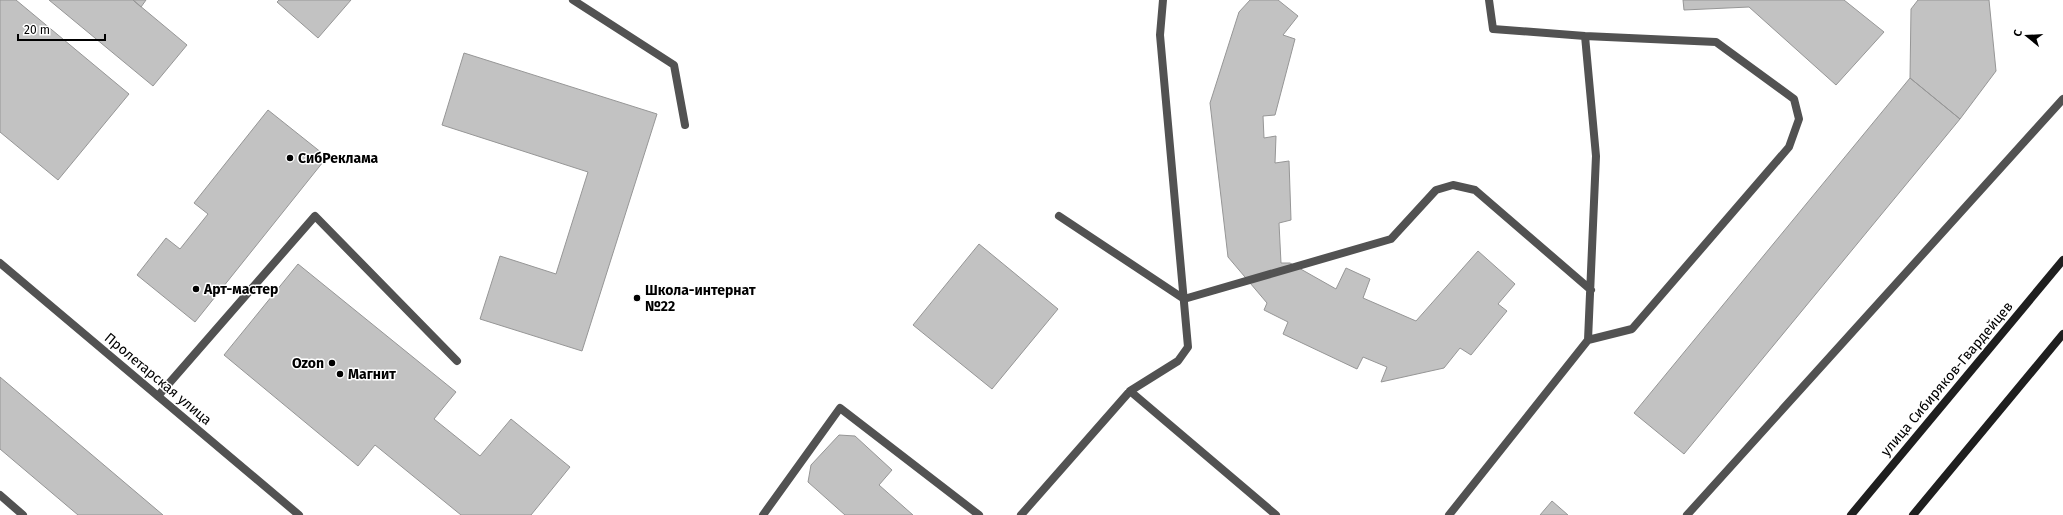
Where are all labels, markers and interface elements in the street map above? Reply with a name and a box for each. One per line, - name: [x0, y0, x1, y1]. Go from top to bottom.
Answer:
- scale bar: [18, 16, 105, 42]
- north arrow: [2007, 16, 2047, 56]
- text: 20 m: [24, 23, 50, 37]
- text: С: [2011, 27, 2025, 38]
- place label: СибРеклама: [298, 150, 379, 167]
- marker: СибРеклама: [285, 153, 295, 163]
- place label: Арт-мастер: [203, 281, 278, 298]
- place label: Школа-интернат №22: [645, 282, 756, 315]
- marker: Арт-мастер: [191, 284, 201, 294]
- marker: Школа-интернат №22: [632, 293, 642, 303]
- street label: улица Сибиряков-Гвардейцев: [1877, 298, 2017, 460]
- street label: Пролетарская улица: [101, 329, 215, 429]
- place label: Ozon: [292, 355, 324, 372]
- marker: Ozon: [327, 358, 337, 368]
- place label: Магнит: [348, 366, 396, 383]
- marker: Магнит: [335, 369, 345, 379]

